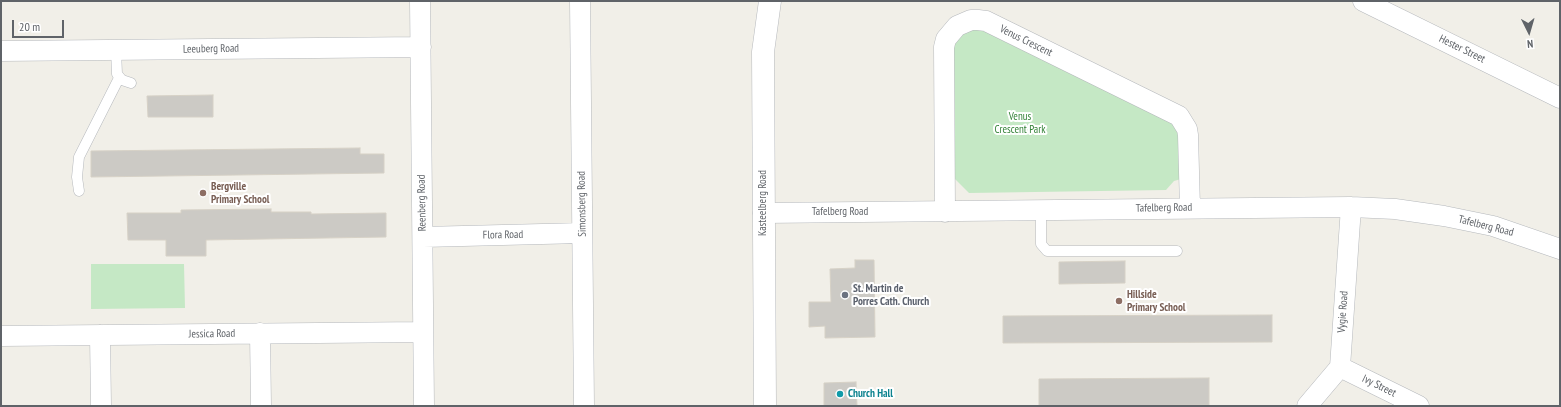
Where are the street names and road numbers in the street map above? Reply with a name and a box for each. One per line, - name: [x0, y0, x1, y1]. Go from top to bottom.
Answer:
- street label: Venus Crescent: [997, 23, 1055, 59]
- street label: Hester Street: [1437, 32, 1487, 66]
- street label: Leeuberg Road: [183, 42, 239, 56]
- street label: Kasteelberg Road: [756, 170, 770, 236]
- street label: Simonsberg Road: [575, 171, 589, 237]
- street label: Reenberg Road: [415, 174, 429, 232]
- street label: Tafelberg Road: [1136, 201, 1192, 215]
- street label: Tafelberg Road: [812, 205, 868, 219]
- street label: Tafelberg Road: [1457, 213, 1515, 239]
- street label: Flora Road: [483, 228, 523, 242]
- street label: Vygie Road: [1335, 291, 1351, 333]
- street label: Jessica Road: [189, 327, 235, 341]
- street label: Ivy Street: [1360, 372, 1398, 400]

